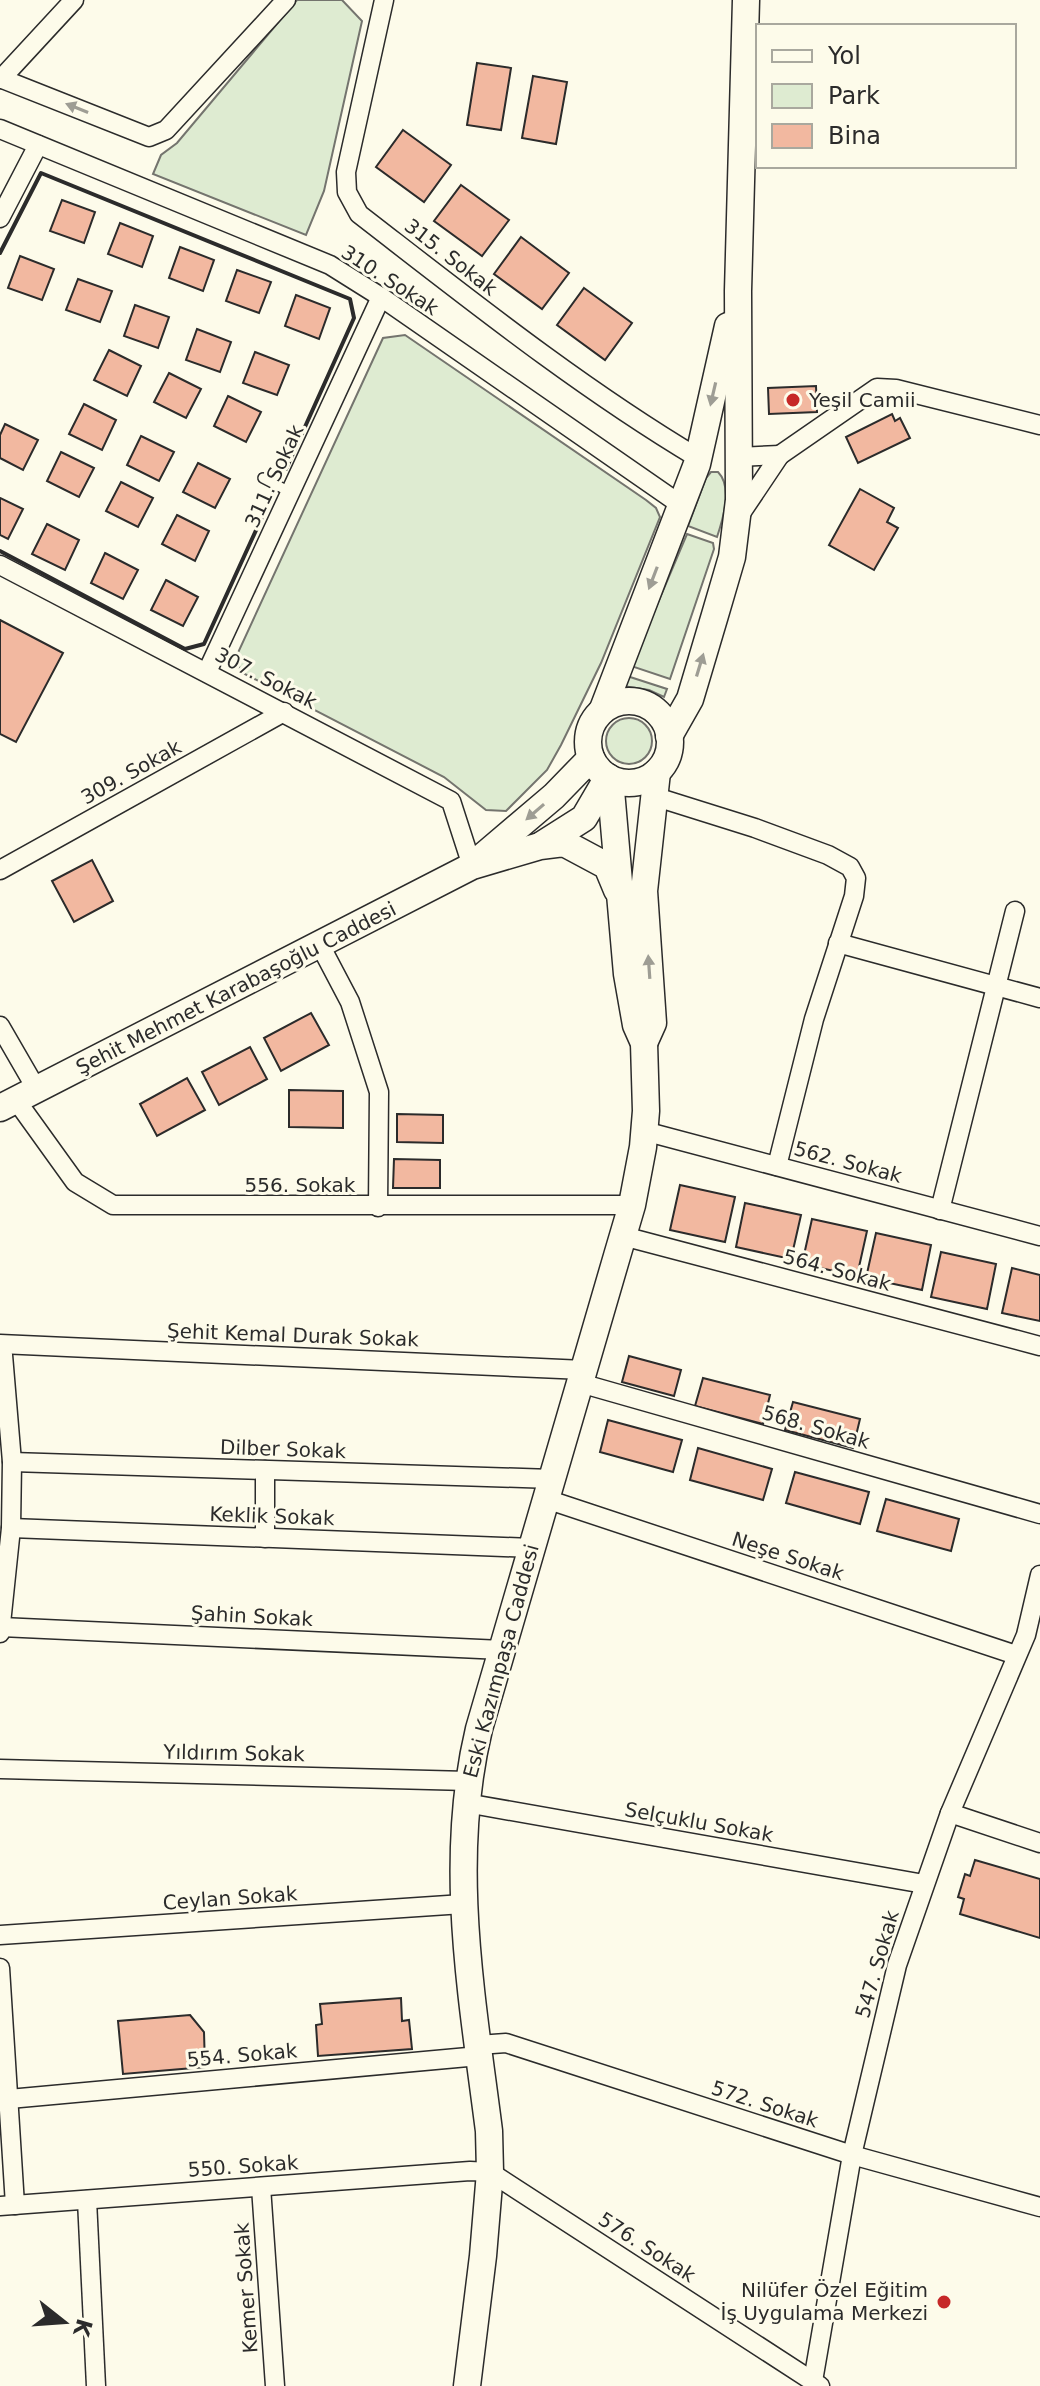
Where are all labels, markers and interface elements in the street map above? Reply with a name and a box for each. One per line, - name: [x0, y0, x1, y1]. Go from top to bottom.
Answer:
- legend: [756, 24, 1016, 168]
- text: Yol: [827, 42, 861, 70]
- text: Park: [828, 82, 880, 110]
- one-way arrow: [65, 102, 89, 115]
- text: Bina: [828, 122, 881, 150]
- street label: 315. Sokak: [400, 213, 502, 301]
- street label: 310. Sokak: [337, 240, 443, 320]
- one-way arrow: [706, 382, 719, 407]
- place label: Yeşil Camii: [808, 388, 916, 412]
- marker: Yeşil Camii: [784, 391, 802, 409]
- street label: 311. Sokak: [240, 420, 308, 531]
- one-way arrow: [646, 566, 659, 590]
- street label: 307. Sokak: [211, 642, 321, 714]
- one-way arrow: [694, 653, 707, 677]
- street label: 309. Sokak: [77, 734, 186, 809]
- one-way arrow: [525, 803, 545, 820]
- street label: Şehit Mehmet Karabaşoğlu Caddesi: [72, 897, 400, 1079]
- one-way arrow: [642, 954, 655, 979]
- street label: 562. Sokak: [791, 1136, 905, 1188]
- street label: 556. Sokak: [245, 1173, 356, 1197]
- street label: 564. Sokak: [780, 1244, 894, 1296]
- street label: Şehit Kemal Durak Sokak: [167, 1319, 420, 1351]
- street label: 568. Sokak: [759, 1400, 873, 1454]
- street label: Dilber Sokak: [220, 1435, 347, 1463]
- street label: Keklik Sokak: [209, 1502, 335, 1530]
- street label: Neşe Sokak: [729, 1527, 847, 1586]
- street label: Eski Kazımpaşa Caddesi: [458, 1542, 544, 1780]
- street label: Şahin Sokak: [190, 1601, 314, 1631]
- street label: Yıldırım Sokak: [162, 1740, 305, 1766]
- street label: Selçuklu Sokak: [623, 1797, 776, 1847]
- street label: Ceylan Sokak: [162, 1881, 299, 1915]
- street label: 547. Sokak: [850, 1907, 904, 2021]
- street label: 554. Sokak: [186, 2038, 299, 2072]
- street label: 572. Sokak: [709, 2075, 822, 2133]
- street label: 550. Sokak: [187, 2150, 300, 2182]
- street label: 576. Sokak: [594, 2207, 700, 2287]
- street label: Kemer Sokak: [229, 2222, 263, 2354]
- place label: Nilüfer Özel Eğitim İş Uygulama Merkezi: [721, 2278, 928, 2325]
- north arrow: [24, 2282, 104, 2362]
- marker: Nilüfer Özel Eğitim İş Uygulama Merkezi: [935, 2293, 953, 2311]
- text: K: [68, 2316, 97, 2340]

